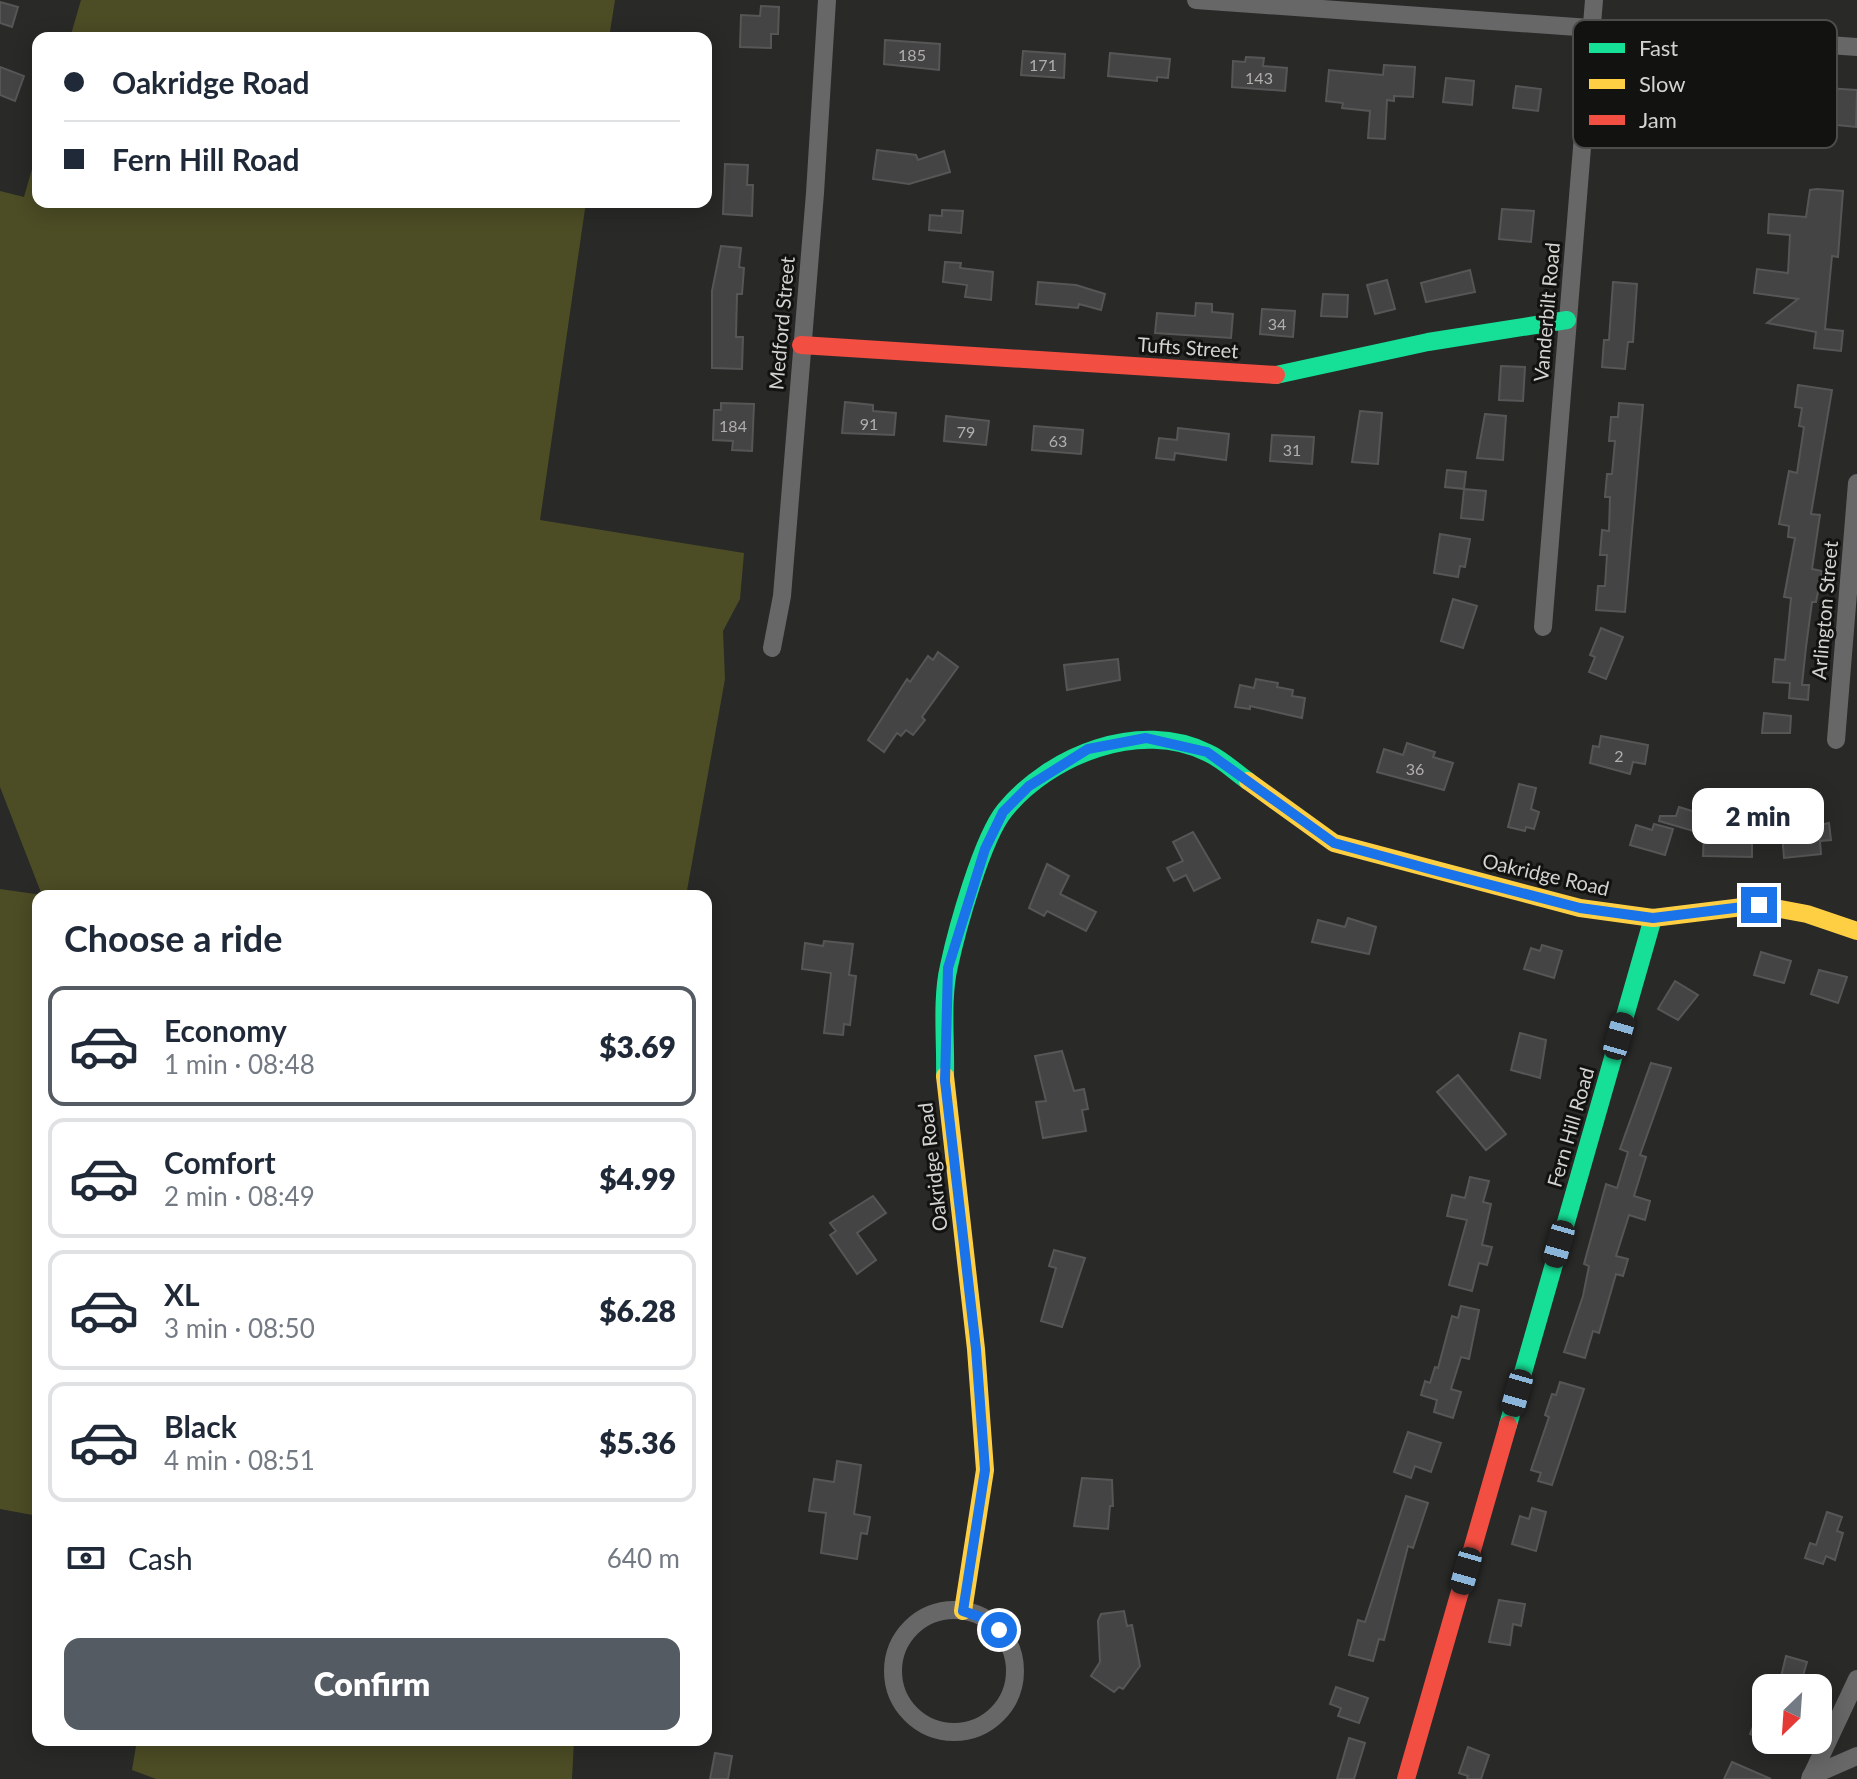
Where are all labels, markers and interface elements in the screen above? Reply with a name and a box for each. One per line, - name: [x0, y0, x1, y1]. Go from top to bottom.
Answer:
- legend: [1573, 20, 1837, 148]
- text: Fast: [1639, 34, 1678, 61]
- house number: 185: [898, 45, 926, 64]
- house number: 171: [1029, 55, 1057, 74]
- text: Oakridge Road: [112, 64, 310, 100]
- house number: 143: [1245, 68, 1273, 87]
- text: Slow: [1639, 70, 1686, 97]
- text: Jam: [1639, 106, 1677, 133]
- text: Fern Hill Road: [112, 141, 300, 177]
- street label: Vanderbilt Road: [1528, 241, 1564, 383]
- street label: Medford Street: [763, 255, 799, 391]
- house number: 34: [1268, 314, 1286, 333]
- street label: Tufts Street: [1137, 332, 1239, 362]
- house number: 91: [860, 414, 878, 433]
- house number: 184: [719, 416, 747, 435]
- house number: 79: [957, 422, 975, 441]
- house number: 63: [1049, 431, 1067, 450]
- house number: 31: [1283, 440, 1301, 459]
- street label: Arlington Street: [1806, 540, 1842, 680]
- house number: 2: [1614, 746, 1624, 765]
- house number: 36: [1406, 759, 1424, 778]
- callout: 2 min: [1693, 789, 1825, 845]
- text: 2 min: [1726, 800, 1790, 832]
- street label: Oakridge Road: [1480, 848, 1612, 900]
- route end: [1741, 887, 1777, 923]
- text: Choose a ride: [64, 916, 283, 960]
- icon: car: [68, 1010, 140, 1082]
- car: [1601, 1010, 1637, 1062]
- text: Economy: [164, 1012, 287, 1048]
- text: $3.69: [599, 1028, 676, 1064]
- text: 1 min · 08:48: [164, 1048, 315, 1080]
- street label: Fern Hill Road: [1541, 1064, 1599, 1190]
- street label: Oakridge Road: [912, 1101, 952, 1233]
- icon: car: [68, 1142, 140, 1214]
- text: Comfort: [164, 1144, 276, 1180]
- text: $4.99: [599, 1160, 676, 1196]
- text: 2 min · 08:49: [164, 1180, 315, 1212]
- car: [1541, 1218, 1577, 1270]
- icon: car: [68, 1274, 140, 1346]
- text: XL: [164, 1276, 200, 1312]
- text: $6.28: [599, 1292, 676, 1328]
- text: 3 min · 08:50: [164, 1312, 315, 1344]
- car: [1499, 1367, 1535, 1419]
- icon: car: [68, 1406, 140, 1478]
- text: Black: [164, 1408, 237, 1444]
- text: $5.36: [599, 1424, 676, 1460]
- text: 4 min · 08:51: [164, 1444, 315, 1476]
- icon: cash: [64, 1536, 108, 1580]
- text: Cash: [128, 1540, 193, 1576]
- text: 640 m: [607, 1542, 680, 1574]
- car: [1448, 1545, 1484, 1597]
- route start: [981, 1612, 1017, 1648]
- button: Confirm: [64, 1638, 680, 1730]
- north arrow: [1752, 1674, 1832, 1754]
- map controls: [1752, 1674, 1832, 1754]

